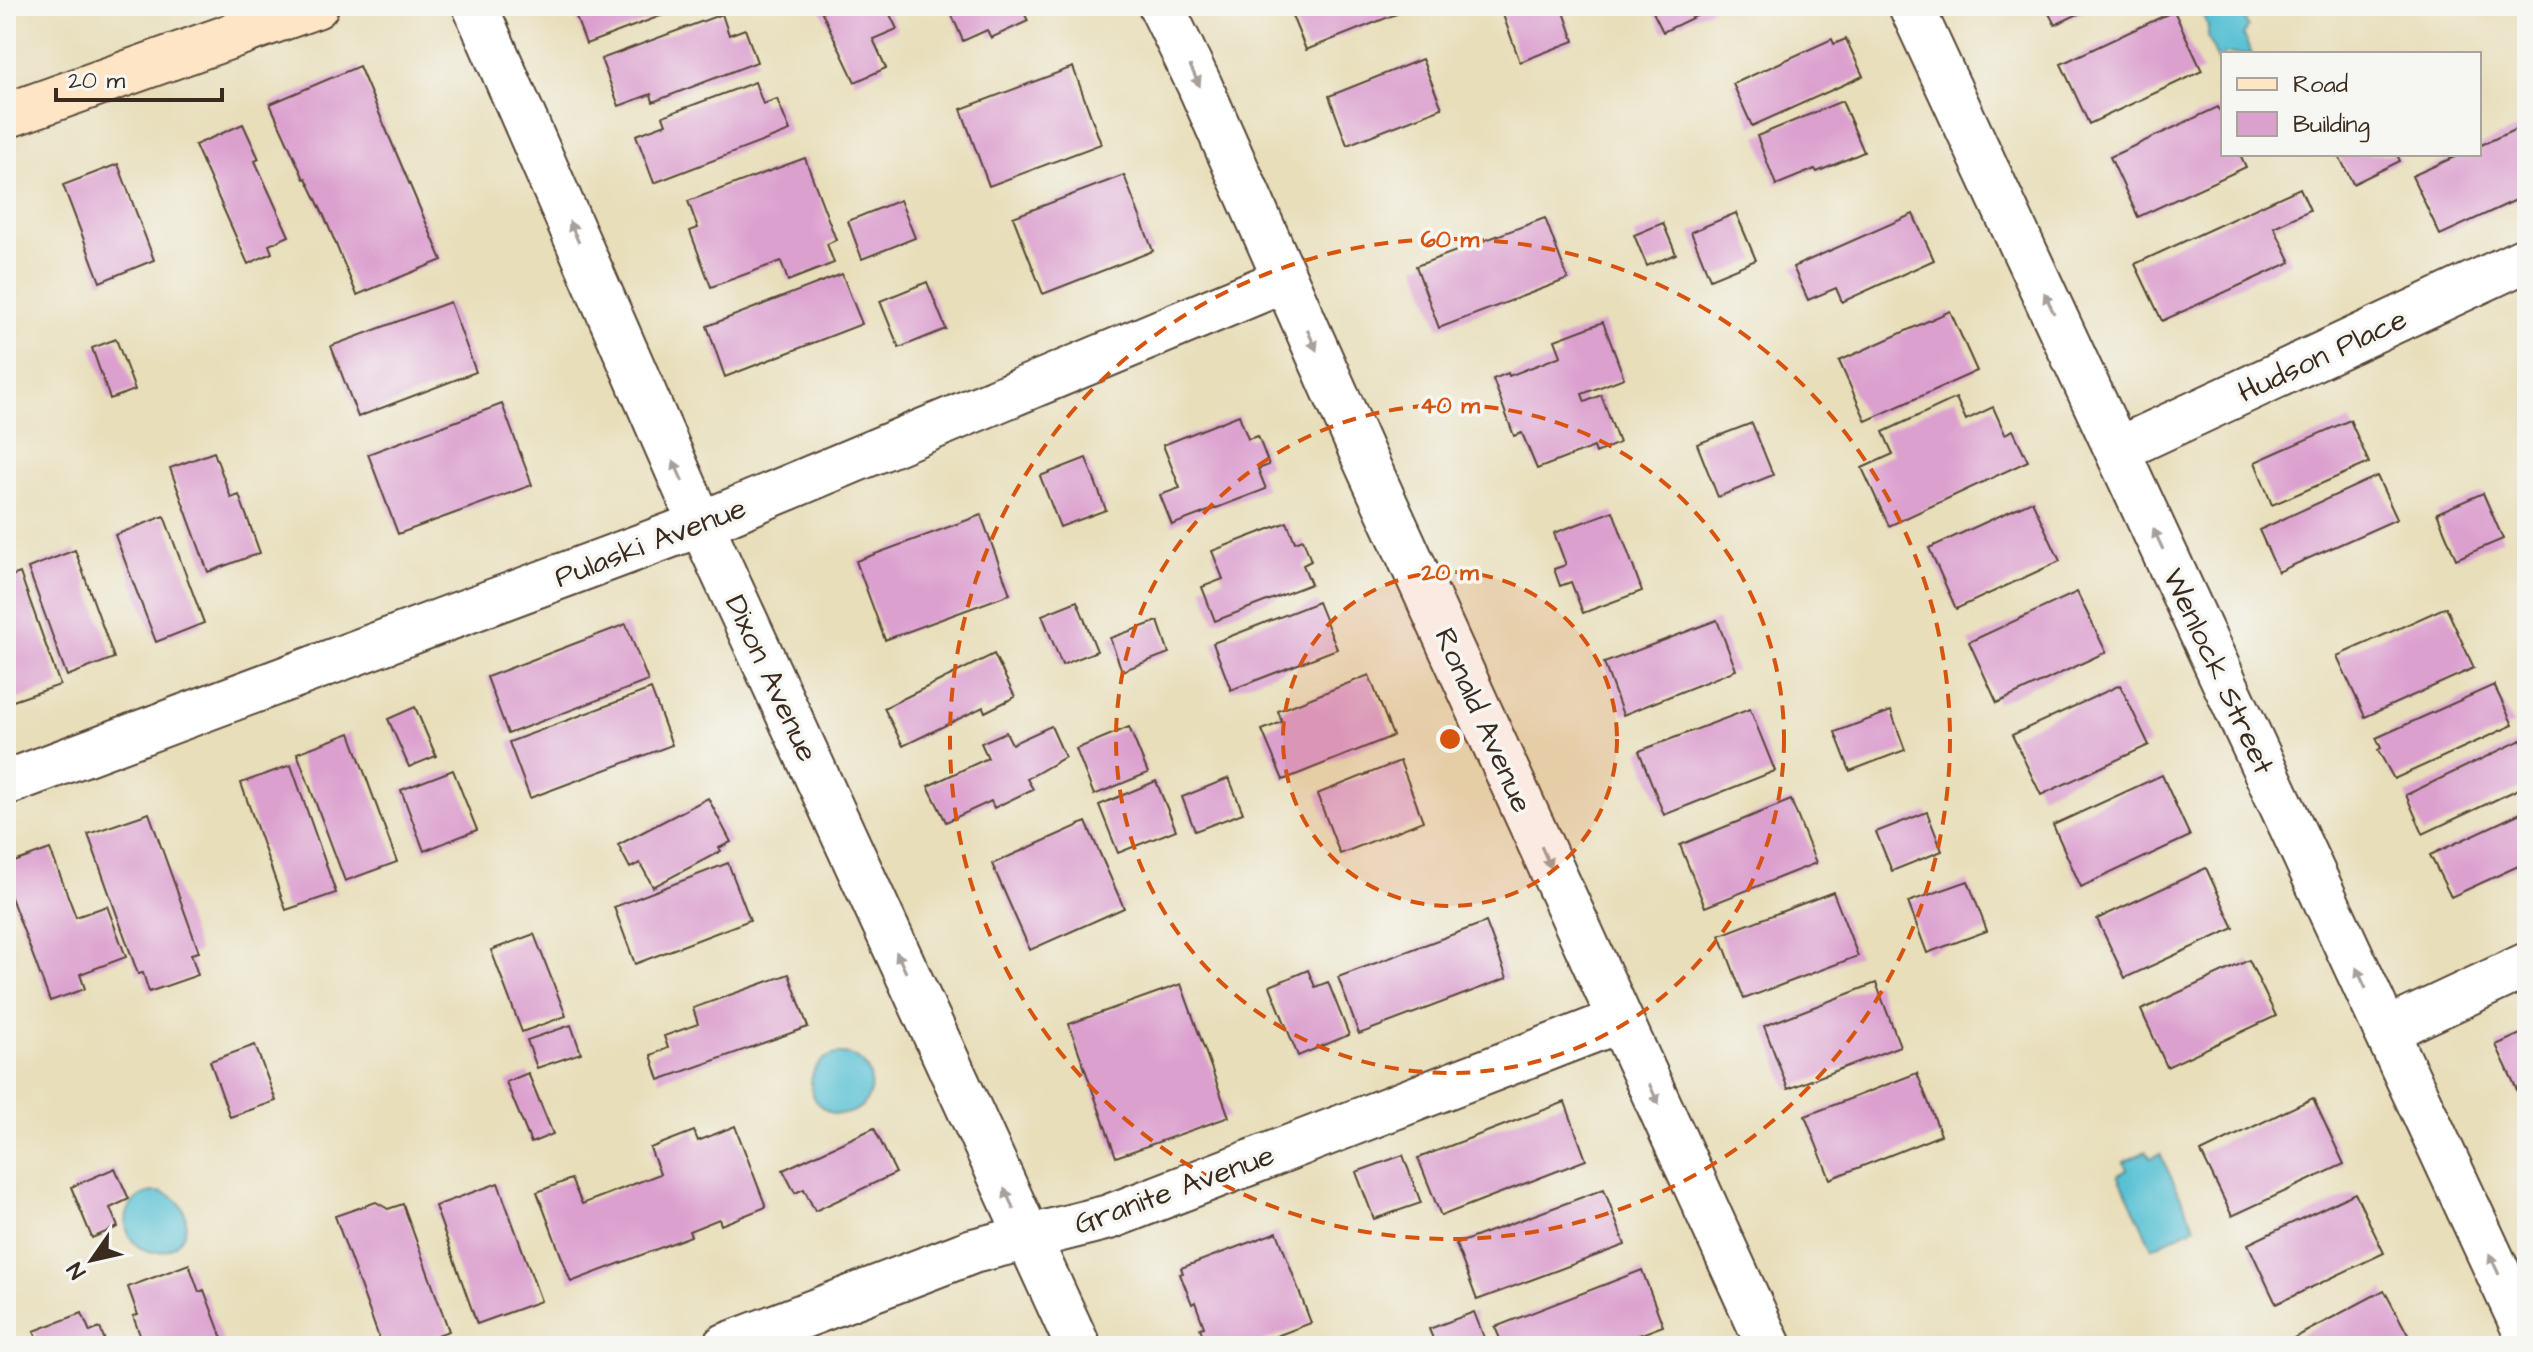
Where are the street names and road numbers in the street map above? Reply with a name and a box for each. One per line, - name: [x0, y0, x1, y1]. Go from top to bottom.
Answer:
- street label: Hudson Place: [2231, 298, 2414, 413]
- street label: Pulaski Avenue: [549, 487, 752, 599]
- street label: Wenlock Street: [2152, 561, 2284, 781]
- street label: Dixon Avenue: [714, 588, 828, 769]
- street label: Ronald Avenue: [1424, 621, 1543, 819]
- street label: Granite Avenue: [1068, 1134, 1280, 1246]

